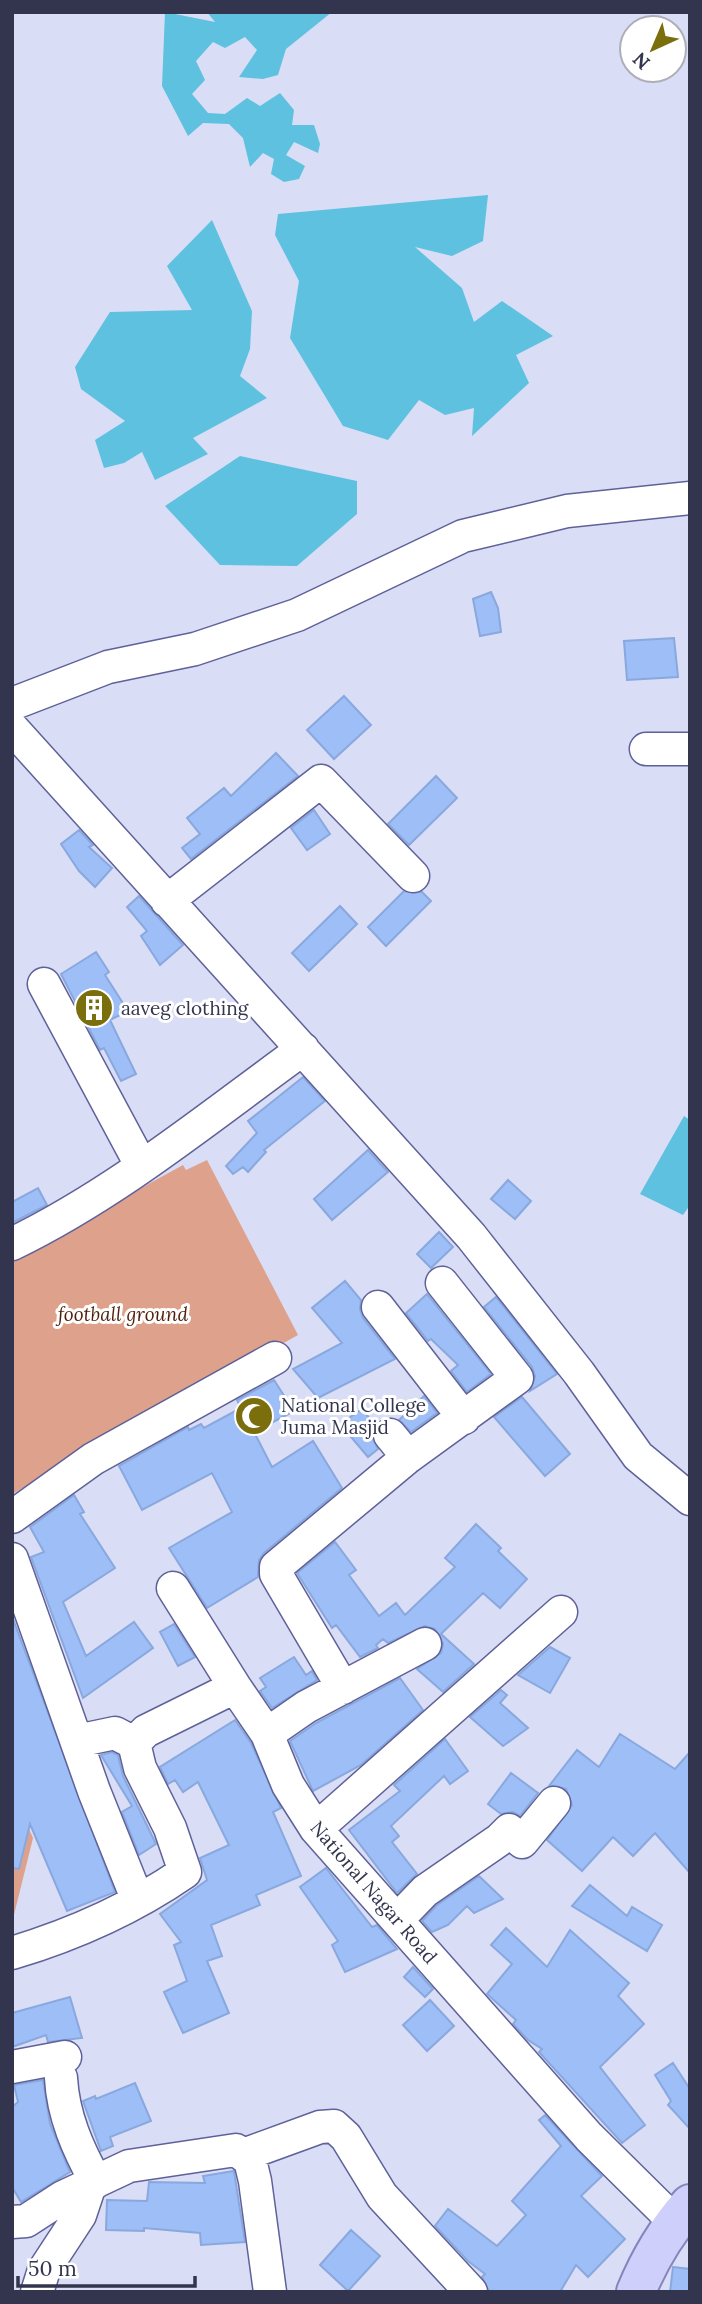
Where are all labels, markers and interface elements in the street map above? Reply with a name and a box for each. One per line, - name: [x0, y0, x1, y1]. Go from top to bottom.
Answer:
- north arrow: [618, 14, 688, 84]
- text: N: [627, 47, 655, 75]
- building icon: aaveg clothing: [73, 987, 115, 1029]
- place label: aaveg clothing: [121, 996, 249, 1020]
- park label: football ground: [55, 1302, 189, 1326]
- place label: National College Juma Masjid: [280, 1393, 426, 1439]
- mosque icon: National College Juma Masjid: [233, 1395, 275, 1437]
- street label: National Nagar Road: [306, 1816, 442, 1968]
- scale bar: [18, 2244, 194, 2288]
- text: 50 m: [28, 2255, 77, 2282]

